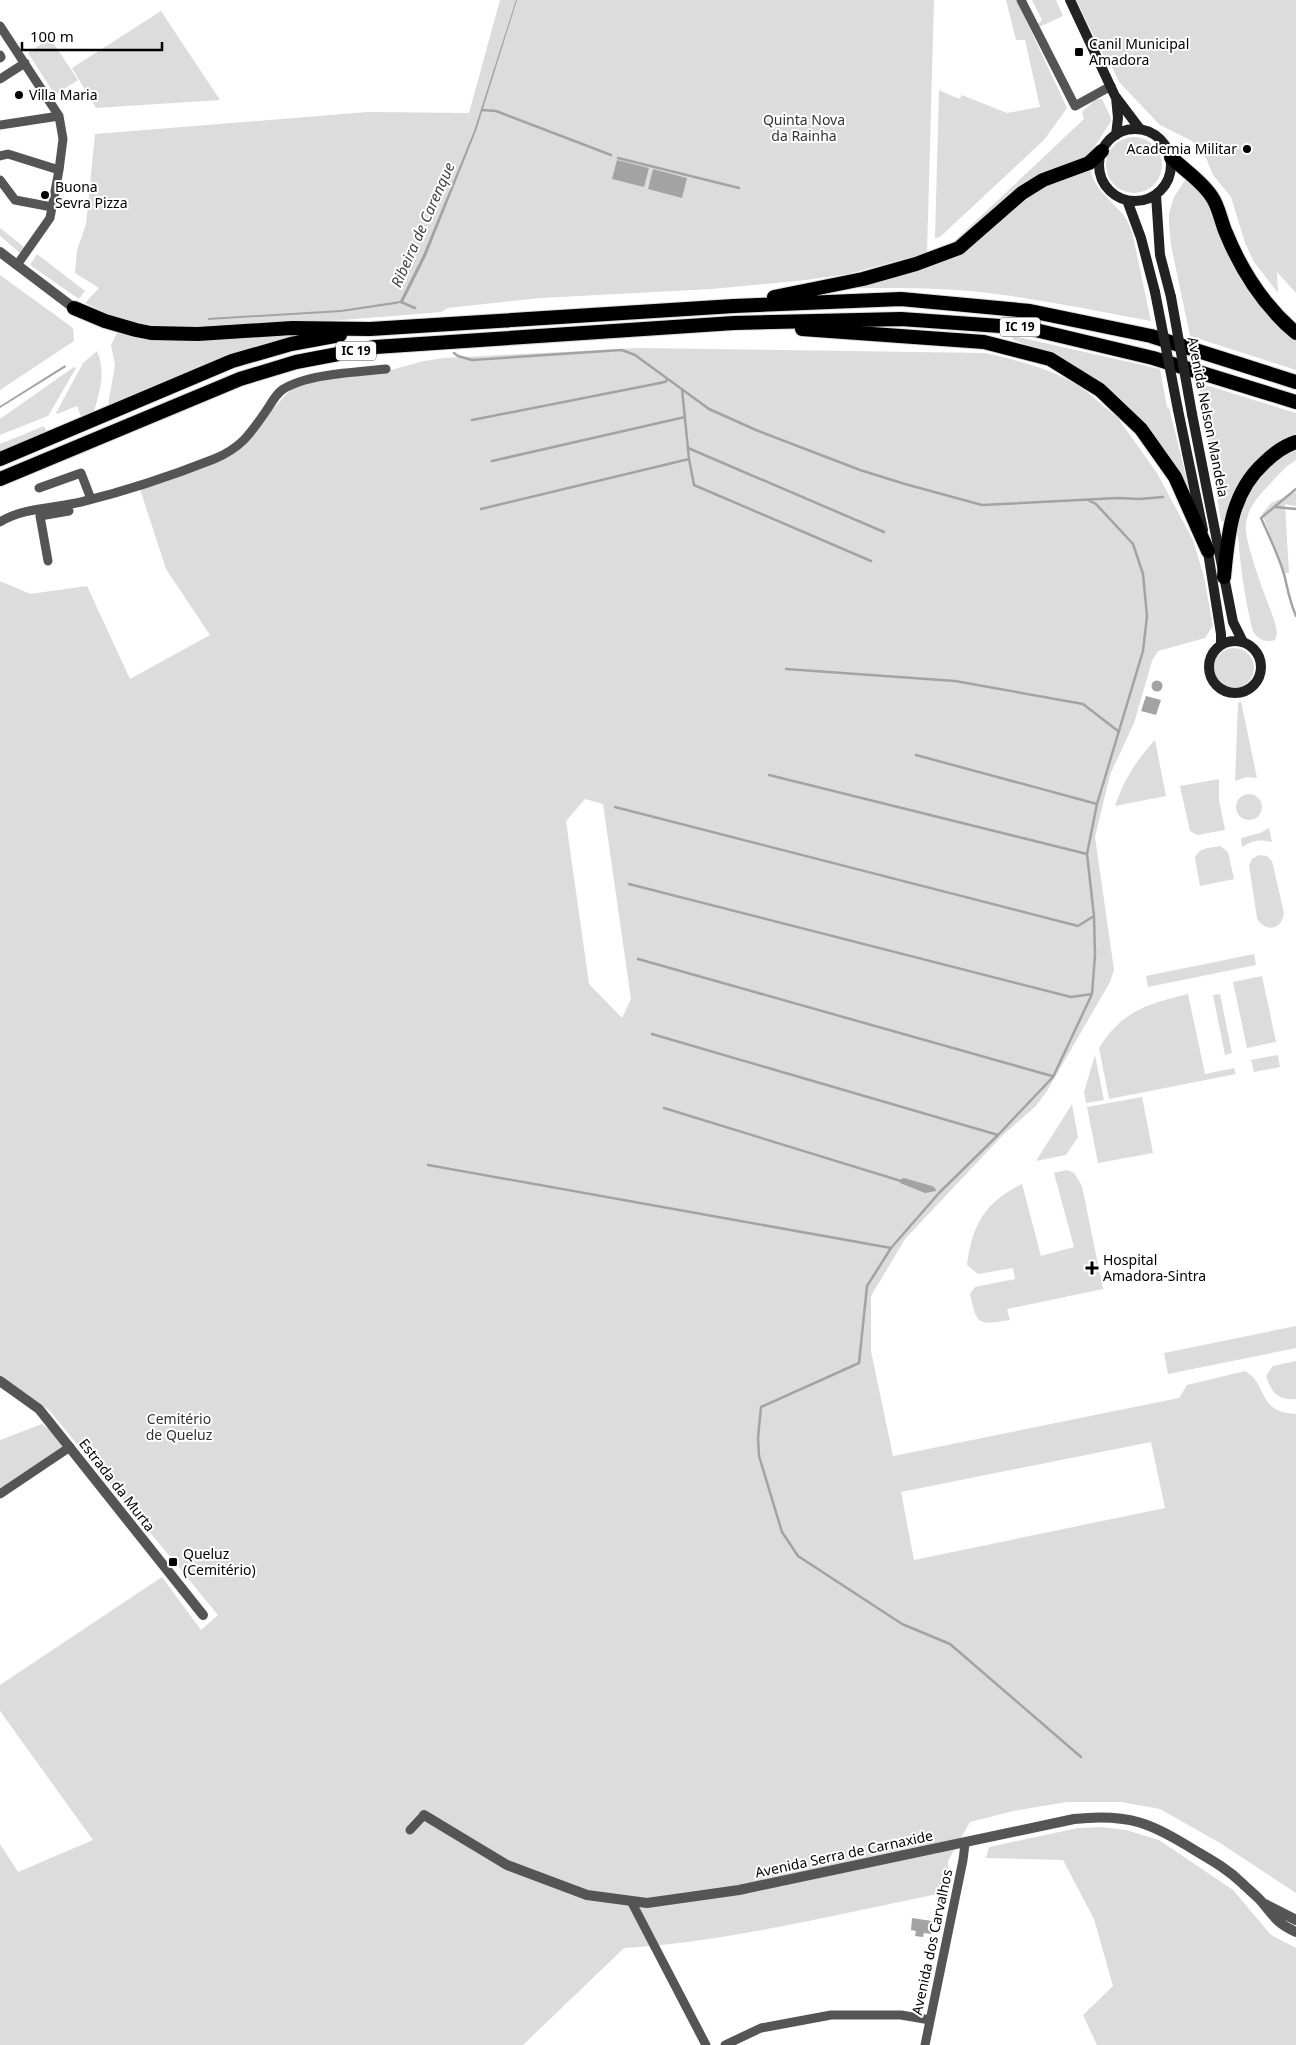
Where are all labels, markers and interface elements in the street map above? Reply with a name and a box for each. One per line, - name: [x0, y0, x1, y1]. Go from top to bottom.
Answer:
- scale bar: [22, 20, 162, 52]
- text: 100 m: [30, 26, 74, 46]
- place label: Canil Municipal Amadora: [1089, 34, 1189, 69]
- marker: Canil Municipal Amadora: [1073, 46, 1085, 58]
- place label: Villa Maria: [29, 85, 98, 104]
- marker: Villa Maria: [13, 89, 25, 101]
- park label: Quinta Nova da Rainha: [763, 110, 845, 145]
- place label: Academia Militar: [1127, 139, 1237, 158]
- marker: Academia Militar: [1241, 143, 1253, 155]
- water label: Ribeira de Carenque: [386, 159, 459, 290]
- place label: Buona Sevra Pizza: [55, 177, 128, 212]
- marker: Buona Sevra Pizza: [39, 189, 51, 201]
- road number: IC 19: [1000, 318, 1040, 337]
- street label: Avenida Nelson Mandela: [1184, 335, 1233, 499]
- road number: IC 19: [336, 342, 376, 361]
- place label: Hospital Amadora-Sintra: [1103, 1250, 1206, 1285]
- marker: Hospital Amadora-Sintra: [1085, 1261, 1099, 1275]
- park label: Cemitério de Queluz: [146, 1409, 213, 1444]
- street label: Estrada da Murta: [75, 1434, 160, 1535]
- place label: Queluz (Cemitério): [183, 1544, 256, 1579]
- marker: Queluz (Cemitério): [167, 1556, 179, 1568]
- street label: Avenida Serra de Carnaxide: [753, 1825, 935, 1882]
- street label: Avenida dos Carvalhos: [907, 1867, 956, 2017]

